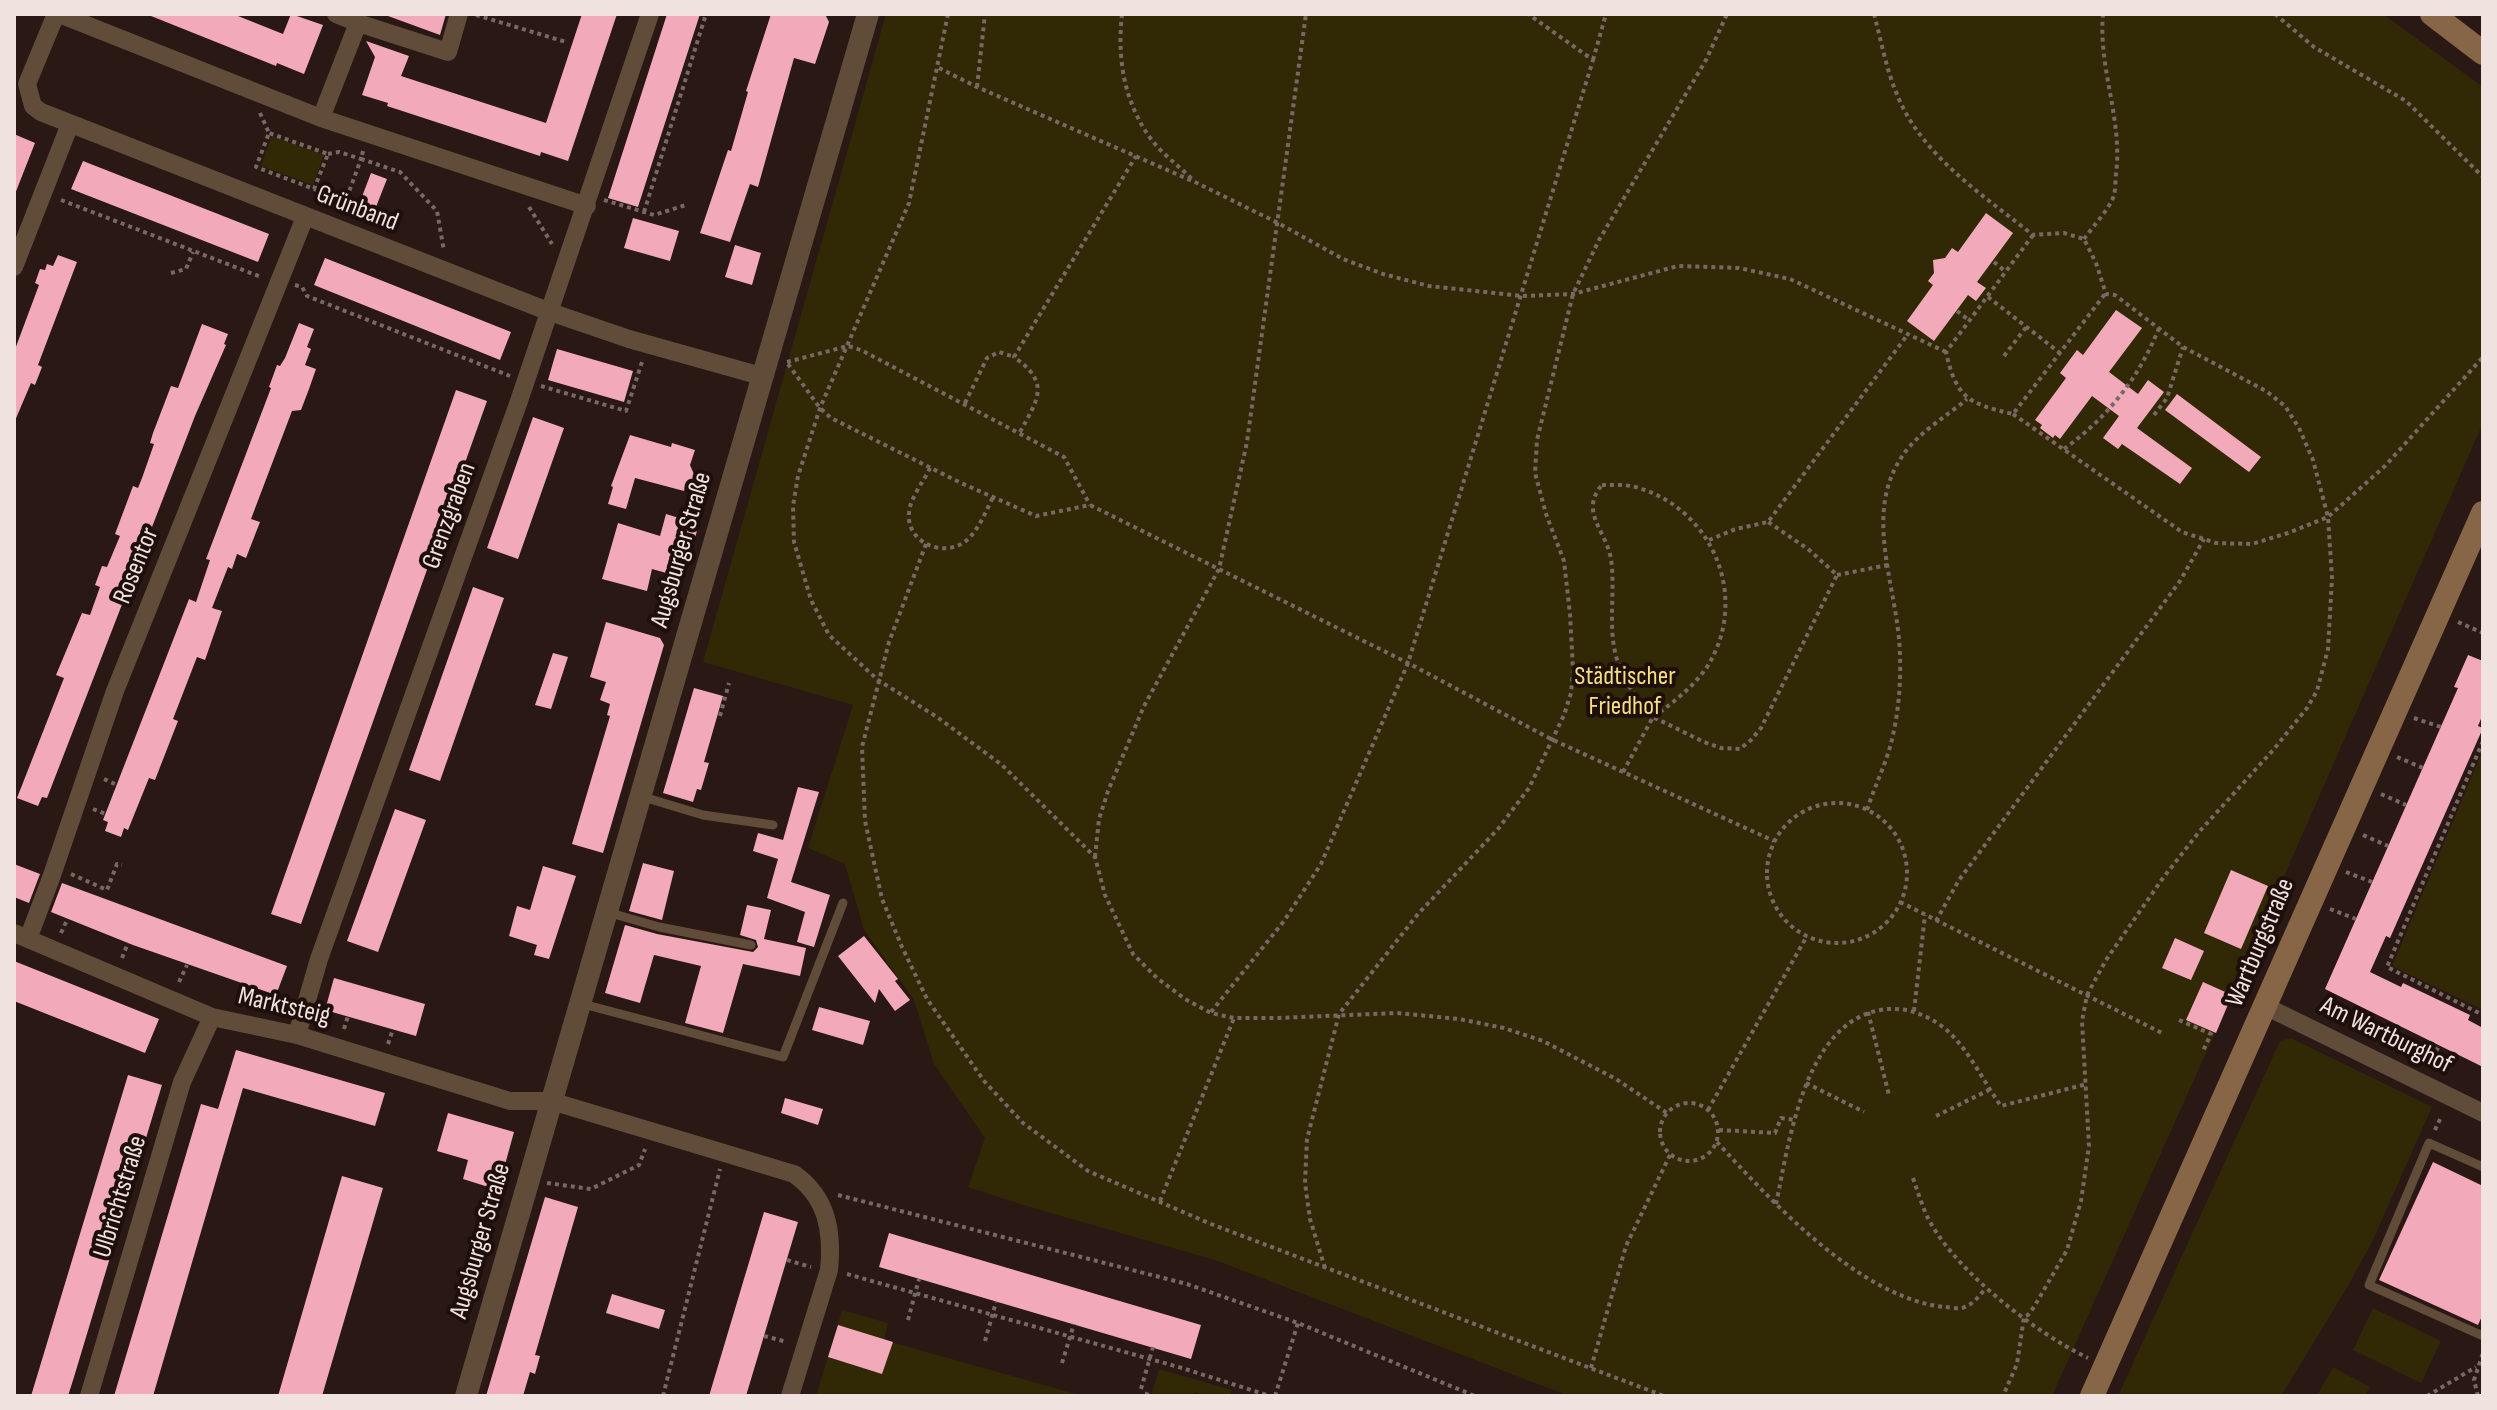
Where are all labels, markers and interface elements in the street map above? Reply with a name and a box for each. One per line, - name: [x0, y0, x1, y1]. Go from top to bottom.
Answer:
- street label: Grünband: [312, 179, 402, 239]
- street label: Grenzgraben: [416, 459, 484, 573]
- street label: Augsburger Straße: [645, 469, 719, 631]
- street label: Rosentor: [108, 523, 166, 609]
- park label: Städtischer Friedhof: [1574, 661, 1676, 722]
- street label: Wartburgstraße: [2220, 874, 2302, 1012]
- street label: Marktsteig: [235, 981, 333, 1033]
- street label: Am Wartburghof: [2315, 991, 2457, 1081]
- street label: Ulbrichtstraße: [88, 1132, 154, 1262]
- street label: Augsburger Straße: [444, 1160, 518, 1322]

